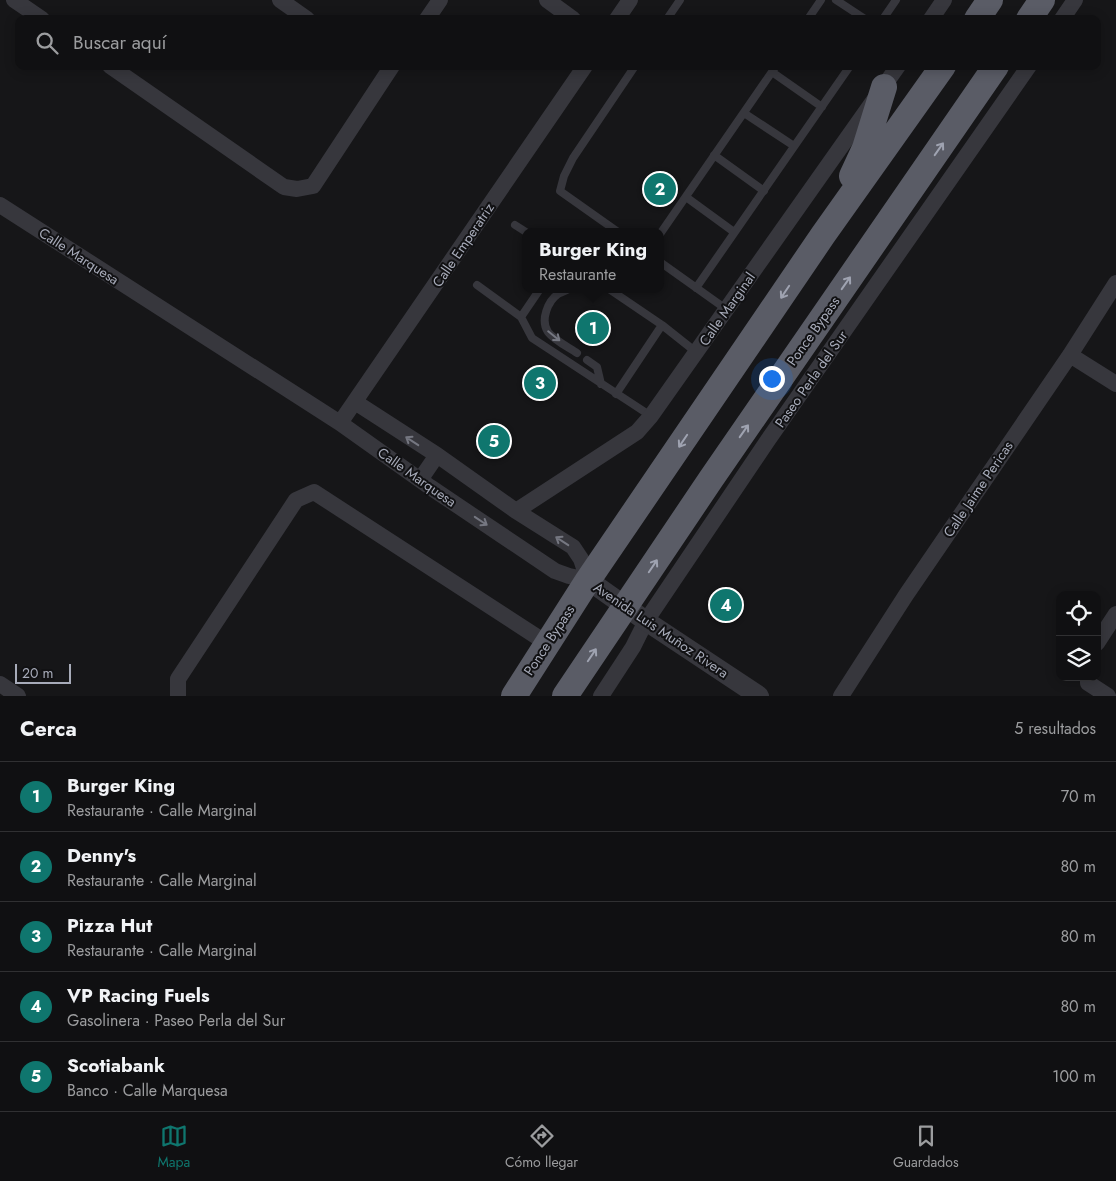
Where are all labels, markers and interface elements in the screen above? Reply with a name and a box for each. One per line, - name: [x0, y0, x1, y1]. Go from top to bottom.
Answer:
- search box: [15, 15, 1101, 70]
- icon: search: [33, 29, 61, 57]
- text: Buscar aquí: [73, 29, 167, 56]
- one-way arrow: [934, 143, 944, 157]
- pin: 2: [644, 170, 676, 208]
- street label: Calle Emperatriz: [427, 198, 499, 291]
- street label: Calle Marquesa: [35, 223, 123, 289]
- popup: [522, 228, 664, 293]
- text: Burger King: [539, 236, 647, 263]
- text: Restaurante: [539, 263, 616, 286]
- street label: Calle Marginal: [694, 268, 760, 350]
- one-way arrow: [841, 276, 851, 290]
- one-way arrow: [779, 285, 790, 299]
- street label: Ponce Bypass: [782, 292, 844, 370]
- pin: 1: [577, 309, 609, 347]
- street label: Paseo Perla del Sur: [770, 326, 852, 432]
- one-way arrow: [548, 331, 561, 342]
- pin: 3: [524, 364, 556, 402]
- your location: [759, 366, 785, 392]
- pin: 5: [478, 422, 510, 460]
- one-way arrow: [739, 425, 749, 439]
- one-way arrow: [678, 434, 689, 448]
- one-way arrow: [406, 435, 420, 445]
- street label: Calle Jaime Pericas: [938, 437, 1018, 541]
- street label: Calle Marquesa: [374, 442, 460, 512]
- one-way arrow: [474, 516, 488, 526]
- one-way arrow: [555, 535, 569, 546]
- one-way arrow: [648, 559, 658, 573]
- street label: Avenida Luis Muñoz Rivera: [590, 577, 732, 683]
- pin: 4: [710, 586, 742, 624]
- map controls: [1056, 591, 1101, 681]
- button: locate: [1056, 591, 1101, 636]
- street label: Ponce Bypass: [519, 601, 579, 679]
- button: layers: [1056, 636, 1101, 681]
- one-way arrow: [588, 649, 598, 663]
- scale bar: [15, 661, 71, 684]
- text: 20 m: [22, 663, 54, 683]
- text: Cerca: [20, 714, 77, 744]
- text: 5 resultados: [1014, 717, 1096, 740]
- text: Burger King: [67, 772, 175, 799]
- text: 1: [32, 785, 40, 808]
- text: 70 m: [1061, 785, 1096, 808]
- text: Restaurante · Calle Marginal: [67, 799, 257, 822]
- text: Denny's: [67, 842, 136, 869]
- text: 2: [31, 855, 41, 878]
- text: 80 m: [1060, 855, 1096, 878]
- text: Restaurante · Calle Marginal: [67, 869, 257, 892]
- text: Pizza Hut: [67, 912, 152, 939]
- text: 3: [31, 925, 41, 948]
- text: 80 m: [1060, 925, 1096, 948]
- text: Restaurante · Calle Marginal: [67, 939, 257, 962]
- text: VP Racing Fuels: [67, 982, 210, 1009]
- text: 4: [30, 995, 42, 1018]
- text: 80 m: [1060, 995, 1096, 1018]
- text: Gasolinera · Paseo Perla del Sur: [67, 1009, 285, 1032]
- text: Scotiabank: [67, 1052, 165, 1079]
- text: 5: [31, 1065, 41, 1088]
- text: 100 m: [1052, 1065, 1096, 1088]
- text: Banco · Calle Marquesa: [67, 1079, 228, 1102]
- tab: Mapa: [157, 1122, 190, 1172]
- tab: Cómo llegar: [505, 1122, 578, 1172]
- tab: Guardados: [893, 1122, 959, 1172]

